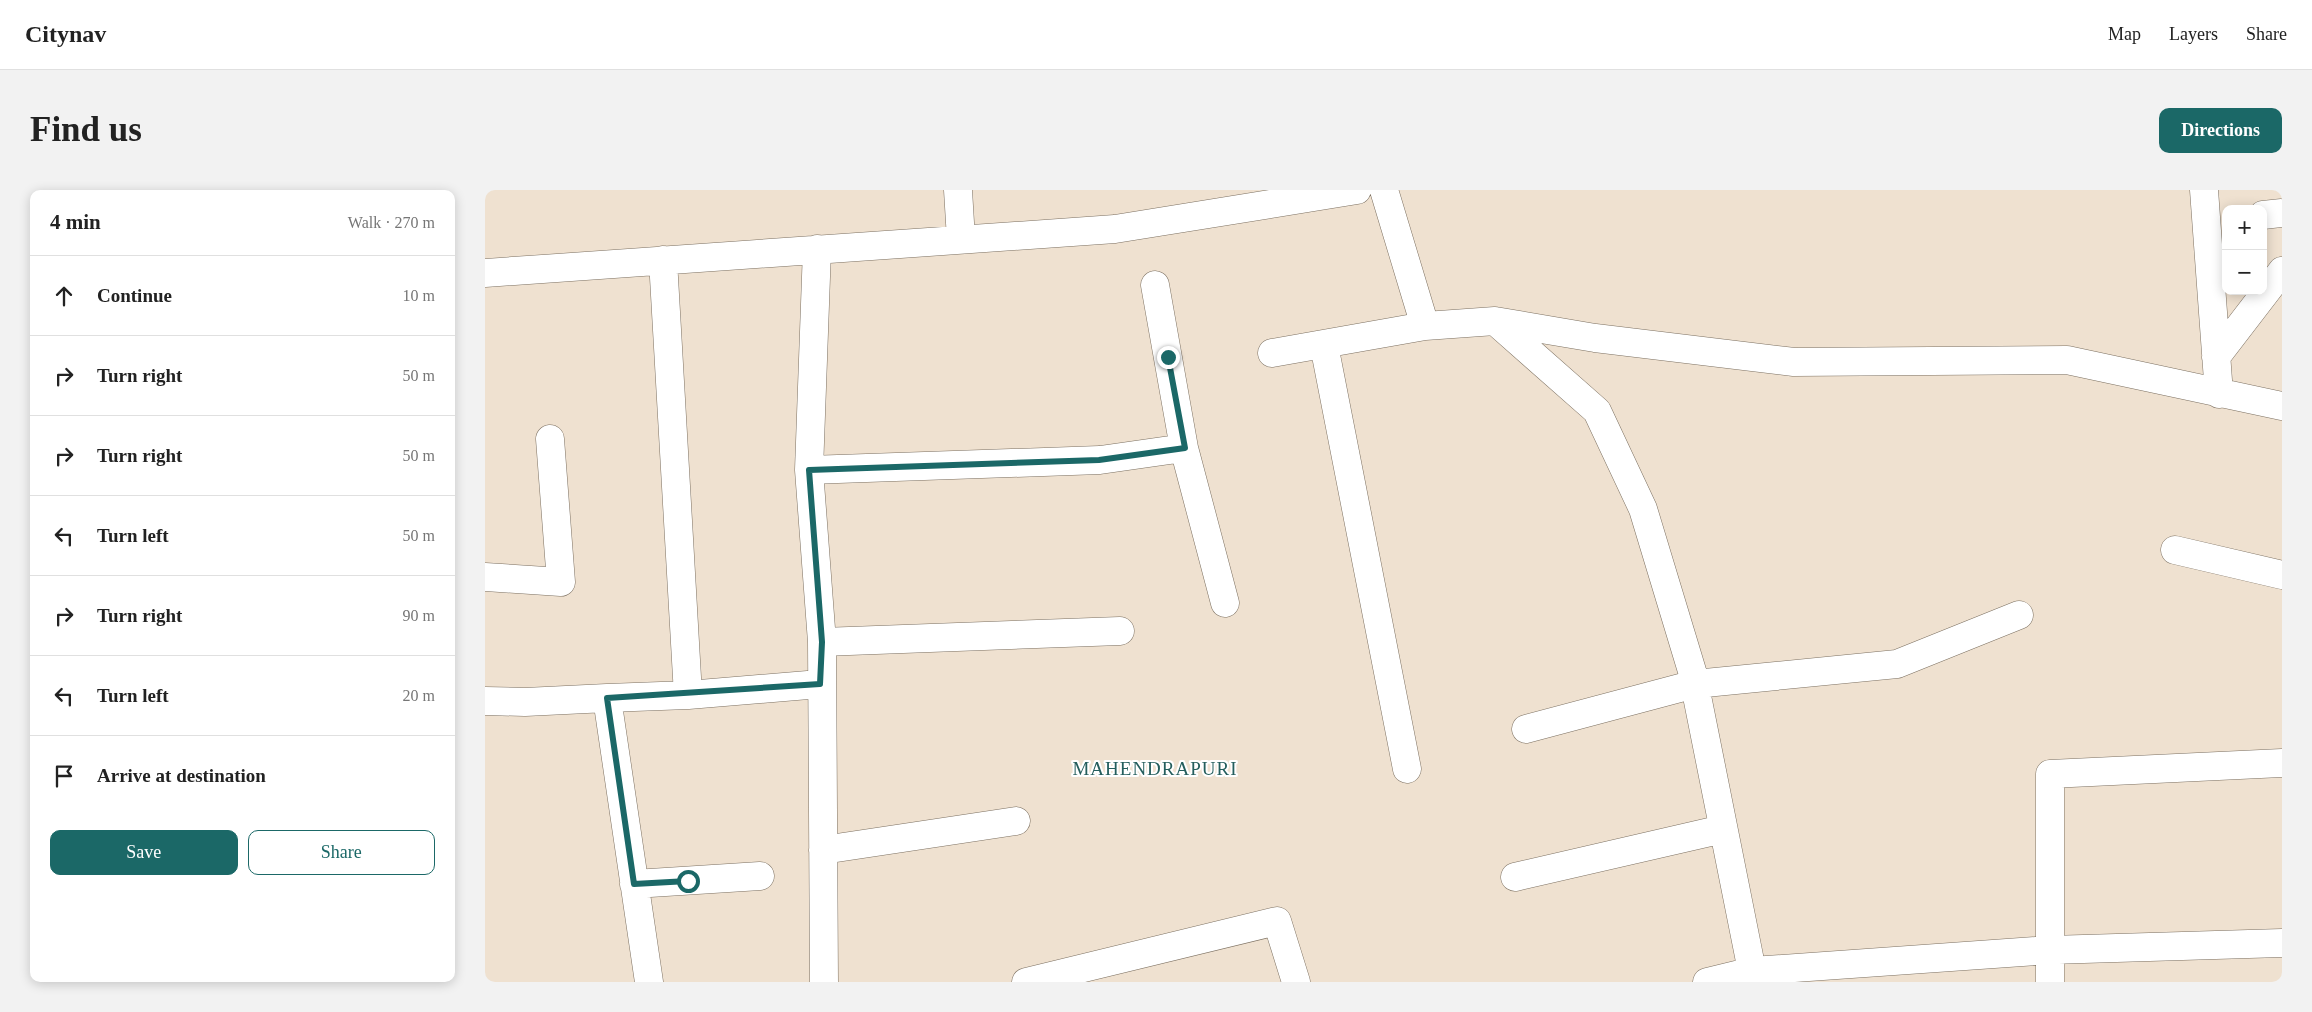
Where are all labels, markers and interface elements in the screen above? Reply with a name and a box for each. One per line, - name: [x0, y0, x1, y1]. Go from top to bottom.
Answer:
- text: Citynav: [25, 21, 106, 47]
- text: Map: [2108, 24, 2141, 44]
- text: Layers: [2169, 24, 2218, 44]
- text: Share: [2246, 24, 2287, 44]
- button: Directions: [2159, 108, 2282, 153]
- text: Find us: [30, 110, 142, 149]
- map controls: [2222, 205, 2267, 295]
- button: +: [2222, 205, 2267, 250]
- text: 4 min: [50, 210, 101, 234]
- text: Walk · 270 m: [348, 214, 435, 231]
- button: −: [2222, 250, 2267, 295]
- icon: ahead: [50, 282, 78, 310]
- text: Continue: [97, 285, 172, 306]
- text: 10 m: [403, 287, 435, 304]
- route end: [1157, 346, 1180, 369]
- icon: right: [50, 362, 78, 390]
- text: Turn right: [97, 365, 182, 386]
- text: 50 m: [403, 367, 435, 384]
- icon: right: [50, 442, 78, 470]
- text: Turn right: [97, 445, 182, 466]
- text: 50 m: [403, 447, 435, 464]
- icon: left: [50, 522, 78, 550]
- text: Turn left: [97, 525, 169, 546]
- text: 50 m: [403, 527, 435, 544]
- icon: right: [50, 602, 78, 630]
- text: Turn right: [97, 605, 182, 626]
- text: 90 m: [403, 607, 435, 624]
- icon: left: [50, 682, 78, 710]
- text: Turn left: [97, 685, 169, 706]
- text: 20 m: [403, 687, 435, 704]
- district label: MAHENDRAPURI: [1072, 758, 1238, 779]
- icon: arrive: [50, 762, 78, 790]
- text: Arrive at destination: [97, 765, 266, 786]
- button: Save: [50, 830, 238, 875]
- button: Share: [248, 830, 435, 875]
- route start: [677, 870, 700, 893]

